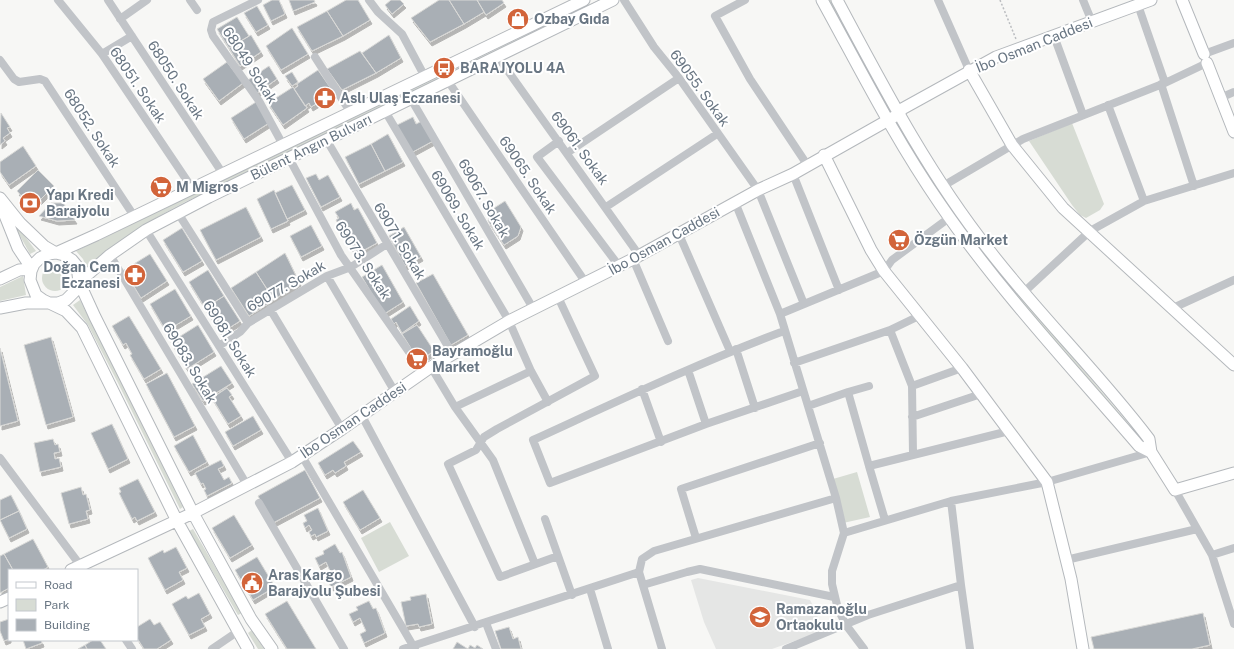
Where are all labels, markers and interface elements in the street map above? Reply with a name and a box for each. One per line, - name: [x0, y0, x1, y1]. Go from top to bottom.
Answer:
- shop icon: Ozbay Gıda: [505, 6, 531, 32]
- place label: Ozbay Gıda: [534, 11, 610, 27]
- street label: İbo Osman Caddesi: [973, 12, 1095, 76]
- street label: 68049 Sokak: [219, 24, 281, 106]
- street label: 68050. Sokak: [145, 38, 207, 123]
- street label: 68051. Sokak: [107, 44, 169, 126]
- street label: 69055. Sokak: [667, 47, 733, 130]
- bus stop icon: BARAJYOLU 4A: [431, 55, 457, 81]
- place label: BARAJYOLU 4A: [460, 60, 565, 76]
- pharmacy icon: Aslı Ulaş Eczanesi: [312, 85, 338, 111]
- street label: 68052. Sokak: [61, 86, 123, 170]
- place label: Aslı Ulaş Eczanesi: [340, 90, 461, 106]
- street label: 69061. Sokak: [548, 108, 612, 188]
- street label: Bülent Angın Bulvarı: [248, 111, 374, 183]
- street label: 69065. Sokak: [496, 133, 560, 217]
- street label: 69067. Sokak: [455, 156, 513, 240]
- street label: 69069. Sokak: [428, 167, 488, 253]
- supermarket icon: M Migros: [148, 174, 174, 200]
- place label: M Migros: [176, 179, 239, 195]
- place label: Yapı Kredi Barajyolu: [46, 187, 114, 219]
- bank icon: Yapı Kredi Barajyolu: [17, 190, 43, 216]
- street label: 69071. Sokak: [371, 200, 429, 283]
- street label: İbo Osman Caddesi: [605, 202, 722, 278]
- street label: 69073. Sokak: [332, 218, 394, 302]
- supermarket icon: Özgün Market: [886, 227, 912, 253]
- place label: Özgün Market: [914, 231, 1008, 248]
- street label: 69077. Sokak: [244, 257, 328, 315]
- place label: Doğan Cem Eczanesi: [43, 259, 120, 291]
- pharmacy icon: Doğan Cem Eczanesi: [122, 262, 148, 288]
- street label: 69081. Sokak: [200, 298, 260, 380]
- street label: 69083. Sokak: [160, 320, 220, 406]
- place label: Bayramoğlu Market: [432, 343, 513, 375]
- supermarket icon: Bayramoğlu Market: [404, 346, 430, 372]
- street label: İbo Osman Caddesi: [296, 377, 409, 461]
- place label: Aras Kargo Barajyolu Şubesi: [268, 567, 381, 599]
- legend: [8, 569, 138, 641]
- public building icon: Aras Kargo Barajyolu Şubesi: [239, 570, 265, 596]
- text: Road: [44, 578, 72, 592]
- text: Park: [44, 598, 70, 612]
- place label: Ramazanoğlu Ortaokulu: [776, 601, 867, 633]
- school or university icon: Ramazanoğlu Ortaokulu: [747, 604, 773, 630]
- text: Building: [44, 618, 90, 632]

